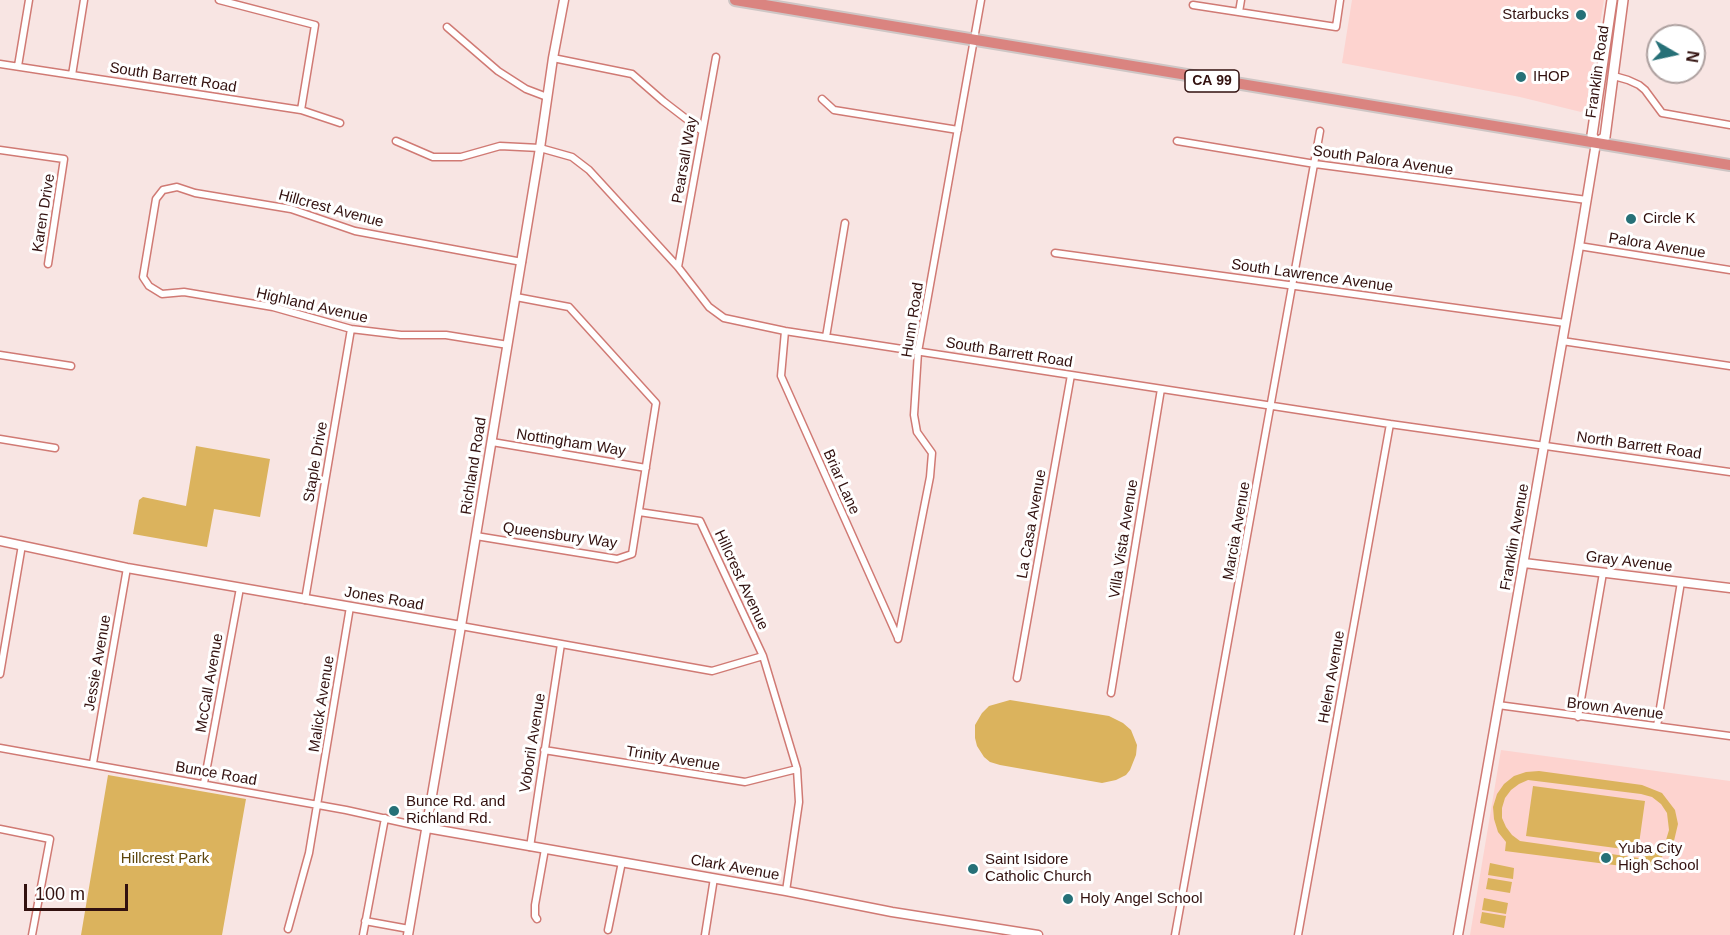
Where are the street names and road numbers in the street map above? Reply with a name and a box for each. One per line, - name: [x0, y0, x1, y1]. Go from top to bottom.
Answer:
- street label: Franklin Road: [1583, 25, 1613, 119]
- street label: South Barrett Road: [108, 59, 238, 97]
- road number: CA 99: [1185, 70, 1239, 92]
- street label: Pearsall Way: [669, 115, 701, 205]
- street label: South Palora Avenue: [1312, 142, 1454, 180]
- street label: Karen Drive: [29, 172, 59, 254]
- street label: Hillcrest Avenue: [276, 186, 386, 232]
- street label: Palora Avenue: [1607, 229, 1707, 263]
- street label: South Lawrence Avenue: [1230, 256, 1394, 296]
- street label: Hunn Road: [898, 281, 928, 359]
- street label: Highland Avenue: [254, 284, 370, 328]
- street label: South Barrett Road: [944, 334, 1074, 372]
- street label: Richland Road: [457, 416, 491, 516]
- street label: Staple Drive: [300, 420, 332, 504]
- street label: Nottingham Way: [515, 425, 627, 461]
- street label: North Barrett Road: [1575, 428, 1703, 464]
- street label: Briar Lane: [819, 447, 863, 517]
- street label: La Casa Avenue: [1014, 468, 1050, 580]
- street label: Villa Vista Avenue: [1106, 478, 1142, 600]
- street label: Marcia Avenue: [1219, 480, 1255, 582]
- street label: Franklin Avenue: [1497, 482, 1533, 592]
- street label: Queensbury Way: [502, 519, 618, 553]
- street label: Hillcrest Avenue: [710, 527, 772, 633]
- street label: Gray Avenue: [1585, 548, 1673, 576]
- street label: Jones Road: [343, 583, 425, 615]
- street label: Jessie Avenue: [81, 614, 115, 712]
- street label: Helen Avenue: [1315, 629, 1349, 725]
- street label: McCall Avenue: [192, 632, 228, 734]
- street label: Malick Avenue: [306, 655, 338, 753]
- street label: Voboril Avenue: [516, 692, 550, 794]
- street label: Brown Avenue: [1566, 694, 1664, 724]
- street label: Trinity Avenue: [625, 743, 721, 775]
- street label: Bunce Road: [174, 758, 258, 790]
- street label: Clark Avenue: [689, 851, 781, 885]

